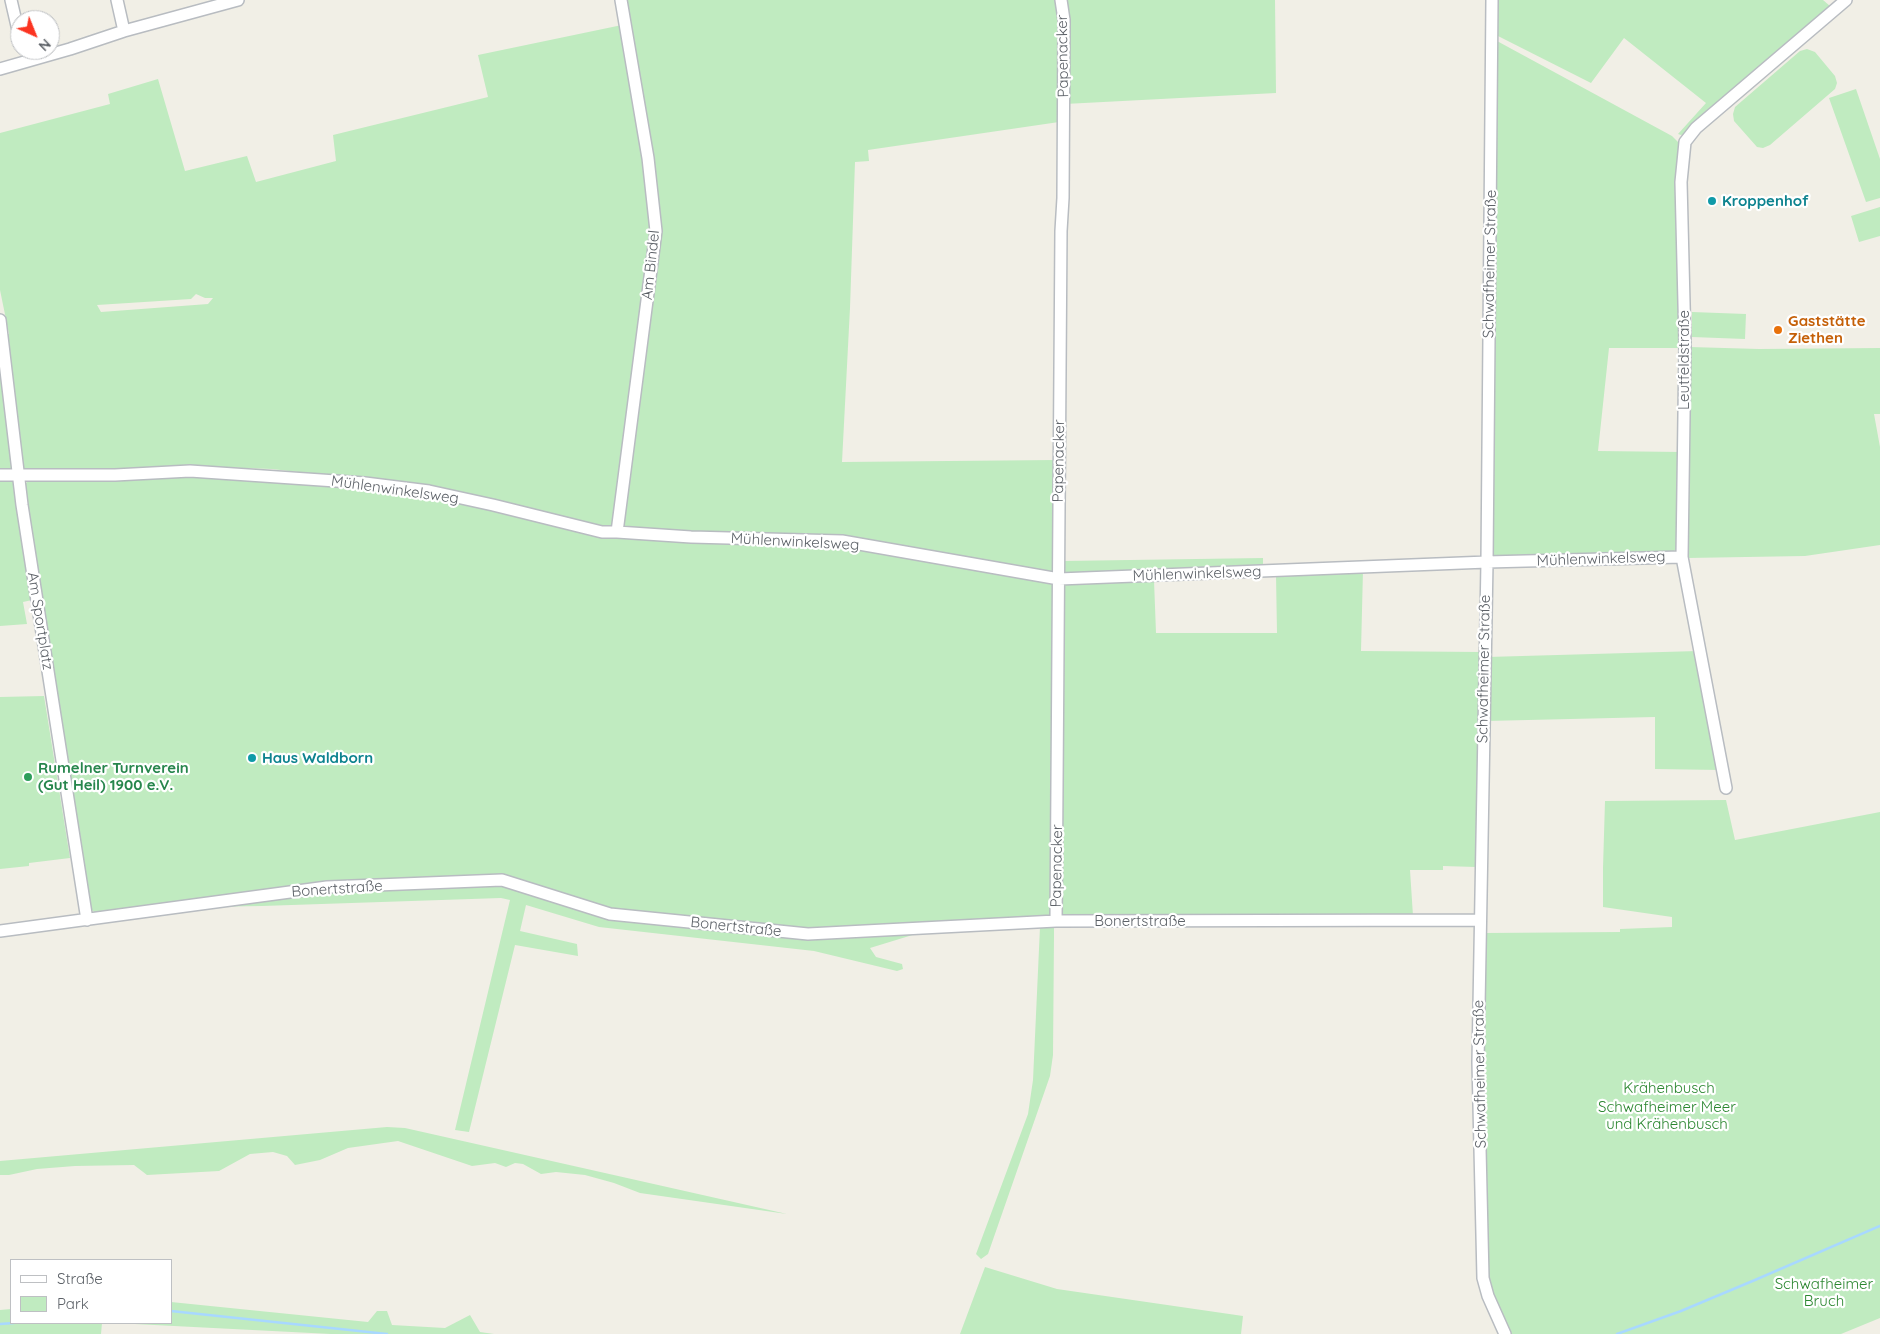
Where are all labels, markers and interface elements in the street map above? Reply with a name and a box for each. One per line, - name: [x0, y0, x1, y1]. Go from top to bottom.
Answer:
- north arrow: [10, 10, 60, 60]
- street label: Papenacker: [1053, 14, 1073, 98]
- text: N: [35, 35, 55, 55]
- street label: Schwafheimer Straße: [1480, 190, 1500, 338]
- place label: Kroppenhof: [1722, 192, 1809, 210]
- marker: Kroppenhof: [1706, 195, 1718, 207]
- street label: Am Bindel: [638, 229, 664, 301]
- street label: Leutfeldstraße: [1675, 310, 1693, 410]
- place label: Gaststätte Ziethen: [1788, 312, 1866, 347]
- marker: Gaststätte Ziethen: [1772, 324, 1784, 336]
- street label: Papenacker: [1049, 419, 1069, 503]
- street label: Mühlenwinkelsweg: [330, 472, 460, 508]
- street label: Mühlenwinkelsweg: [730, 530, 860, 554]
- street label: Mühlenwinkelsweg: [1536, 548, 1666, 570]
- street label: Mühlenwinkelsweg: [1132, 563, 1262, 585]
- street label: Am Sportplatz: [23, 571, 57, 671]
- street label: Schwafheimer Straße: [1474, 595, 1494, 743]
- place label: Haus Waldborn: [262, 749, 373, 767]
- marker: Haus Waldborn: [246, 752, 258, 764]
- place label: Rumelner Turnverein (Gut Heil) 1900 e.V.: [38, 759, 189, 794]
- marker: Rumelner Turnverein (Gut Heil) 1900 e.V.: [22, 771, 34, 783]
- street label: Papenacker: [1047, 824, 1067, 908]
- street label: Bonertstraße: [291, 877, 383, 901]
- street label: Bonertstraße: [1094, 912, 1186, 930]
- street label: Bonertstraße: [690, 913, 782, 941]
- street label: Schwafheimer Straße: [1470, 1000, 1490, 1148]
- park label: Krähenbusch: [1623, 1079, 1715, 1097]
- park label: Schwafheimer Meer und Krähenbusch: [1598, 1098, 1736, 1133]
- legend: [10, 1259, 172, 1324]
- text: Straße: [57, 1269, 103, 1288]
- park label: Schwafheimer Bruch: [1775, 1275, 1873, 1310]
- text: Park: [57, 1294, 89, 1313]

